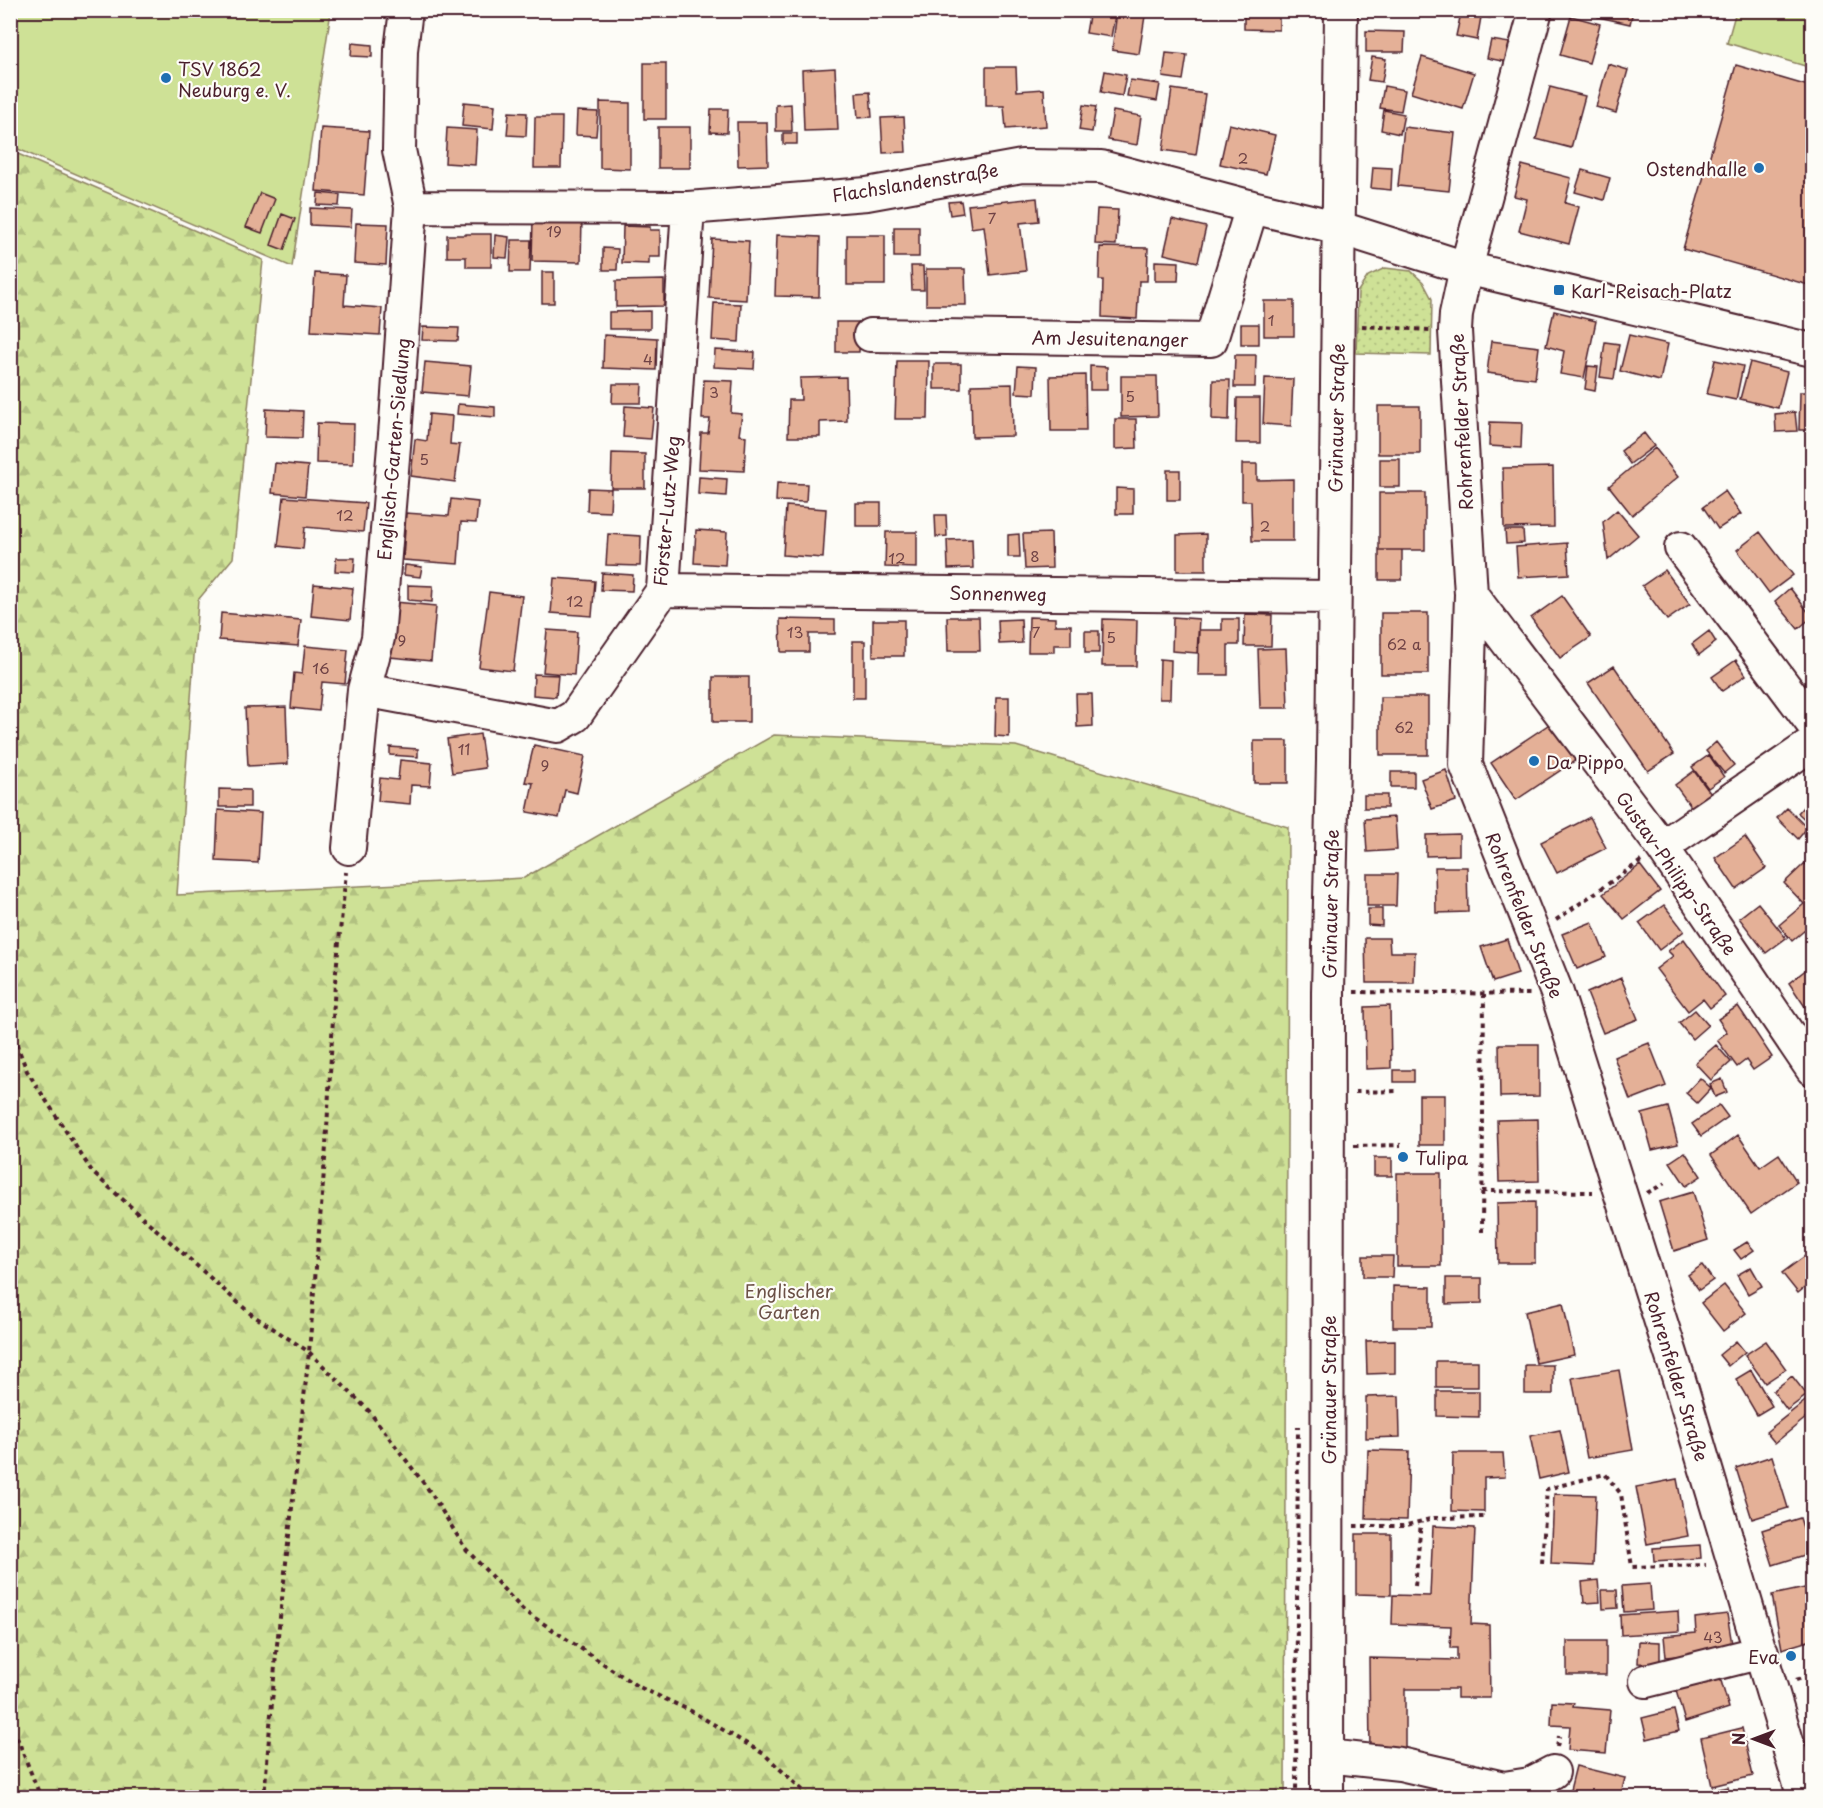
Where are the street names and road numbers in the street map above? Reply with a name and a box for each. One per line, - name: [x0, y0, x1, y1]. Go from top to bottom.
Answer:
- street label: Flachslandenstraße: [830, 156, 1000, 208]
- street label: Am Jesuitenanger: [1031, 323, 1189, 353]
- street label: Rohrenfelder Straße: [1443, 333, 1479, 511]
- street label: Englisch-Garten-Siedlung: [370, 337, 416, 561]
- street label: Grünauer Straße: [1321, 343, 1351, 493]
- street label: Förster-Lutz-Weg: [646, 435, 686, 587]
- street label: Sonnenweg: [949, 579, 1047, 607]
- street label: Gustav-Philipp-Straße: [1610, 785, 1744, 961]
- street label: Rohrenfelder Straße: [1479, 828, 1571, 1002]
- street label: Grünauer Straße: [1315, 829, 1345, 979]
- street label: Rohrenfelder Straße: [1638, 1288, 1716, 1464]
- street label: Grünauer Straße: [1315, 1315, 1342, 1465]

